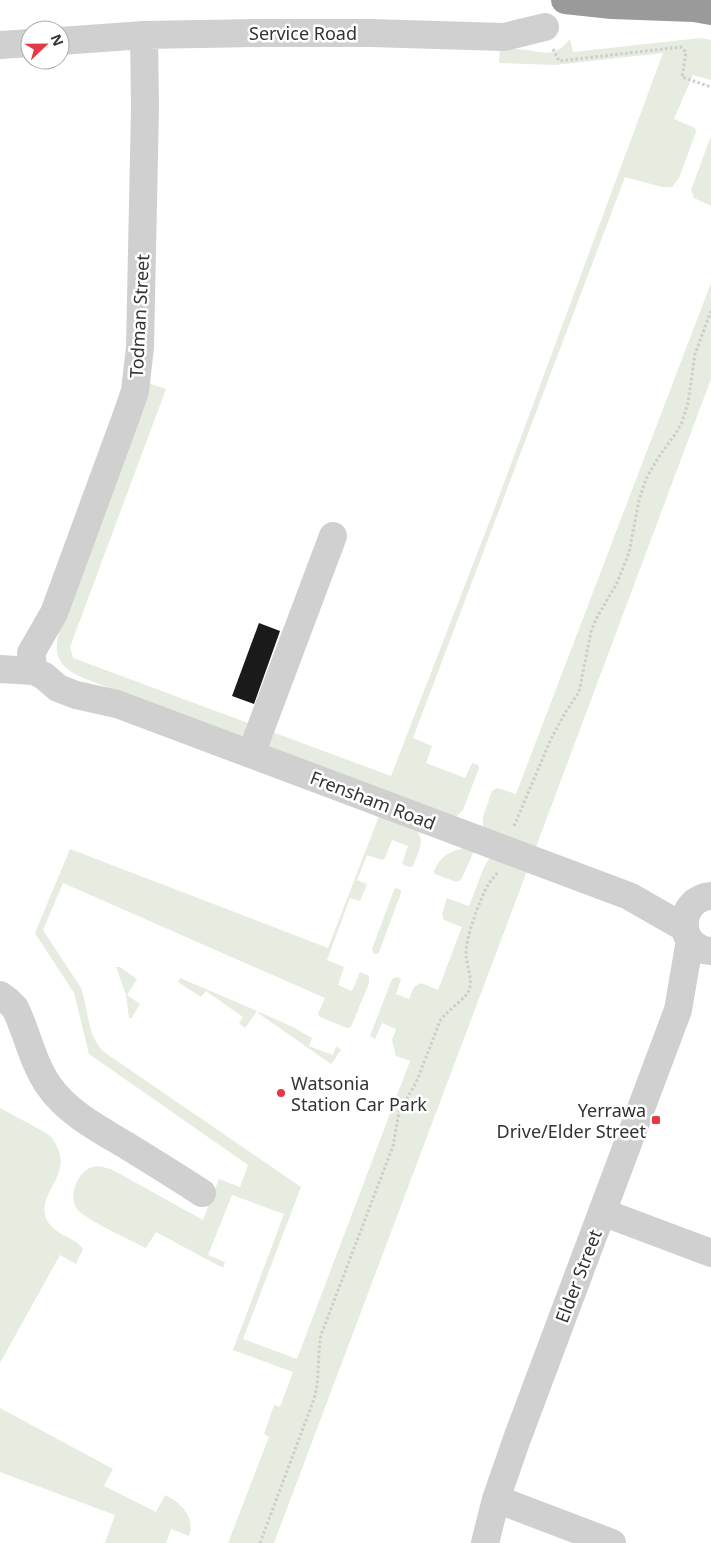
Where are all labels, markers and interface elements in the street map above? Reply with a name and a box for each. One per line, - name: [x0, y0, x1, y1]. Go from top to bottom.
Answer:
- north arrow: [20, 20, 70, 70]
- street label: Service Road: [249, 21, 357, 45]
- text: N: [47, 31, 68, 49]
- street label: Todman Street: [124, 253, 154, 378]
- street label: Frensham Road: [307, 765, 439, 835]
- place label: Watsonia Station Car Park: [291, 1071, 427, 1116]
- marker: Watsonia Station Car Park: [275, 1087, 287, 1099]
- place label: Yerrawa Drive/Elder Street: [497, 1098, 647, 1143]
- marker: Yerrawa Drive/Elder Street: [650, 1114, 662, 1126]
- street label: Elder Street: [549, 1225, 607, 1326]

